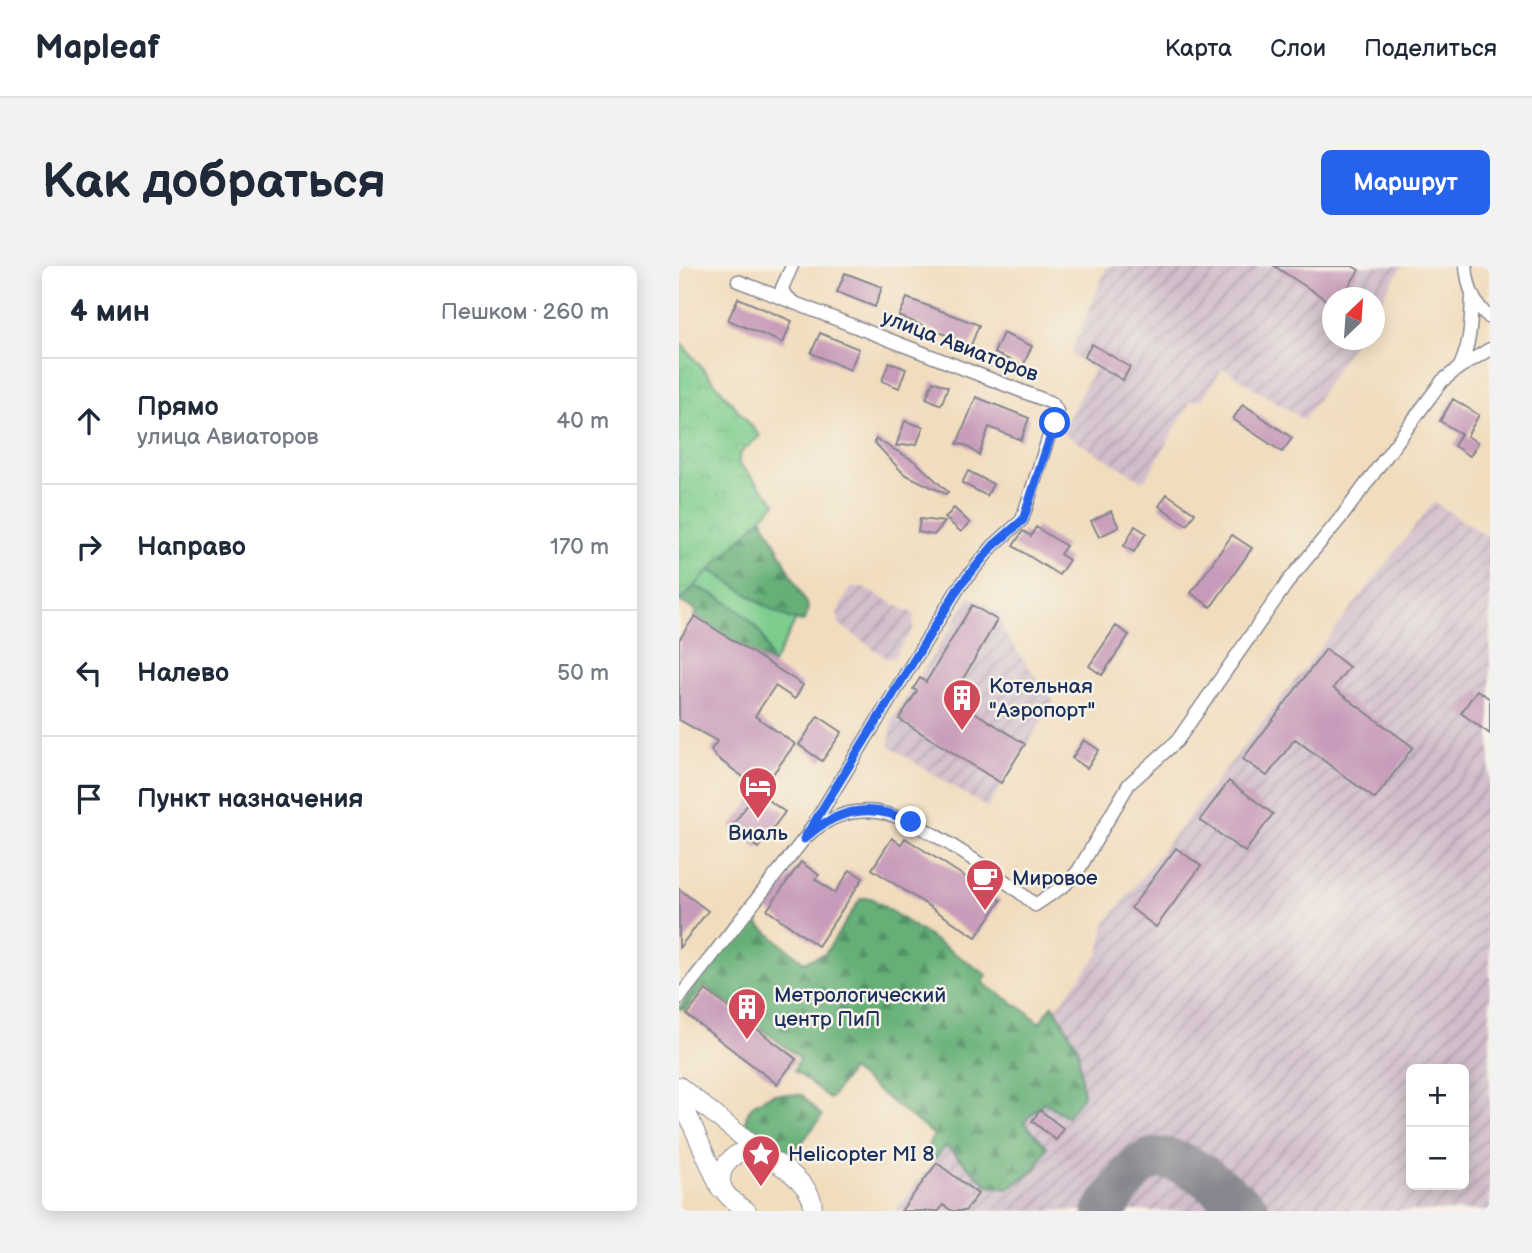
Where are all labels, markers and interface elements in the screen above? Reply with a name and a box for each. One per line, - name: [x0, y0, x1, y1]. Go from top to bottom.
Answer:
- text: Mapleaf: [35, 28, 160, 68]
- text: Карта: [1165, 34, 1232, 63]
- text: Слои: [1270, 34, 1326, 63]
- text: Поделиться: [1364, 34, 1497, 63]
- button: Маршрут: [1321, 150, 1490, 215]
- text: Как добраться: [42, 153, 386, 212]
- north arrow: [1322, 287, 1385, 350]
- text: 4 мин: [70, 294, 150, 330]
- text: Пешком · 260 m: [441, 298, 609, 326]
- street label: улица Авиаторов: [878, 305, 1042, 387]
- text: Прямо: [137, 392, 219, 423]
- icon: ahead: [70, 402, 108, 440]
- text: 40 m: [556, 407, 609, 435]
- route start: [1039, 407, 1070, 438]
- text: улица Авиаторов: [137, 423, 319, 451]
- icon: right: [70, 528, 108, 566]
- text: Направо: [137, 532, 246, 563]
- text: 170 m: [550, 533, 609, 561]
- icon: left: [70, 654, 108, 692]
- text: Налево: [137, 658, 229, 689]
- text: 50 m: [557, 659, 609, 687]
- place label: Котельная "Аэропорт": [989, 674, 1095, 723]
- building icon: Котельная "Аэропорт": [941, 677, 983, 732]
- hotel icon: Виаль: [737, 765, 779, 820]
- icon: arrive: [70, 780, 108, 818]
- text: Пункт назначения: [137, 784, 363, 815]
- route end: [895, 806, 926, 837]
- place label: Виаль: [728, 821, 788, 846]
- cafe icon: Мировое: [964, 857, 1006, 912]
- place label: Мировое: [1012, 866, 1098, 891]
- place label: Метрологический центр ПиП: [774, 983, 946, 1032]
- building icon: Метрологический центр ПиП: [726, 986, 768, 1041]
- map controls: [1406, 1064, 1469, 1190]
- button: +: [1406, 1064, 1469, 1127]
- button: −: [1406, 1127, 1469, 1190]
- place icon: Helicopter MI 8: [740, 1133, 782, 1188]
- place label: Helicopter MI 8: [788, 1142, 935, 1167]

